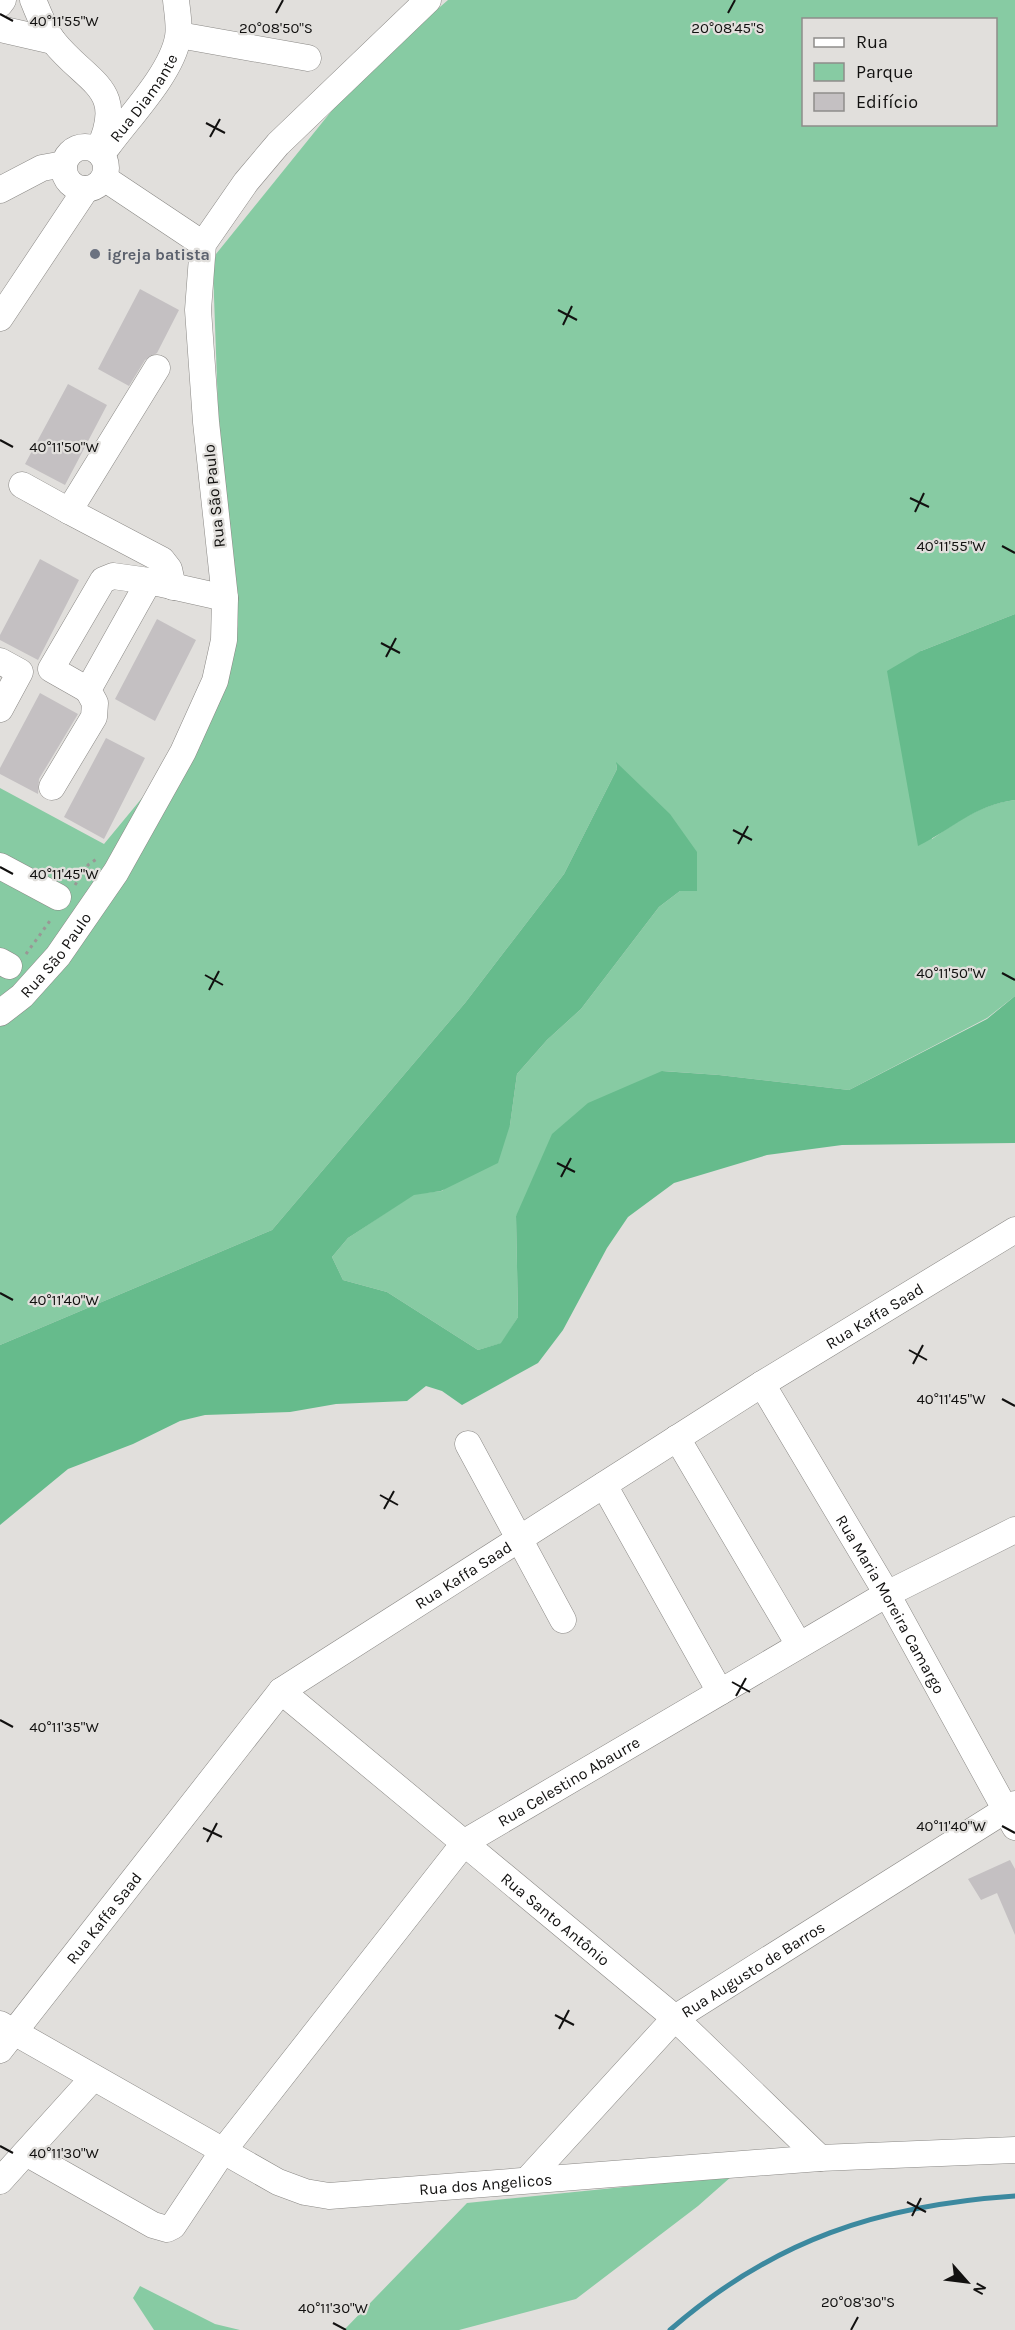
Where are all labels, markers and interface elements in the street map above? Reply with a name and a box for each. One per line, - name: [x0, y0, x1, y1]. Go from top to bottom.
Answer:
- text: 40°11'55"W: [29, 12, 99, 30]
- legend: [802, 18, 997, 126]
- text: 20°08'50"S: [239, 19, 313, 37]
- text: 20°08'45"S: [691, 19, 765, 37]
- text: Rua: [856, 31, 888, 53]
- street label: Rua Diamante: [105, 51, 181, 146]
- text: Parque: [856, 61, 913, 83]
- text: Edifício: [856, 91, 918, 113]
- place label: igreja batista: [107, 245, 210, 264]
- marker: igreja batista: [88, 247, 102, 261]
- text: 40°11'50"W: [29, 438, 99, 456]
- street label: Rua São Paulo: [199, 443, 229, 549]
- text: 40°11'55"W: [916, 537, 986, 555]
- text: 40°11'45"W: [29, 865, 99, 883]
- street label: Rua São Paulo: [16, 908, 95, 1001]
- text: 40°11'50"W: [916, 964, 986, 982]
- street label: Rua Kaffa Saad: [822, 1279, 927, 1353]
- text: 40°11'40"W: [29, 1291, 99, 1309]
- text: 40°11'45"W: [916, 1390, 986, 1408]
- street label: Rua Maria Moreira Camargo: [832, 1511, 949, 1697]
- street label: Rua Kaffa Saad: [411, 1537, 515, 1613]
- text: 40°11'35"W: [29, 1718, 99, 1736]
- street label: Rua Celestino Abaurre: [494, 1732, 643, 1830]
- text: 40°11'40"W: [916, 1817, 986, 1835]
- street label: Rua Kaffa Saad: [62, 1868, 145, 1967]
- street label: Rua Santo Antônio: [497, 1868, 614, 1970]
- street label: Rua Augusto de Barros: [678, 1917, 828, 2021]
- text: 40°11'30"W: [29, 2144, 100, 2162]
- street label: Rua dos Angelicos: [418, 2169, 553, 2198]
- north arrow: [937, 2252, 997, 2312]
- text: N: [969, 2279, 991, 2298]
- text: 20°08'30"S: [821, 2293, 895, 2311]
- text: 40°11'30"W: [298, 2299, 369, 2317]

